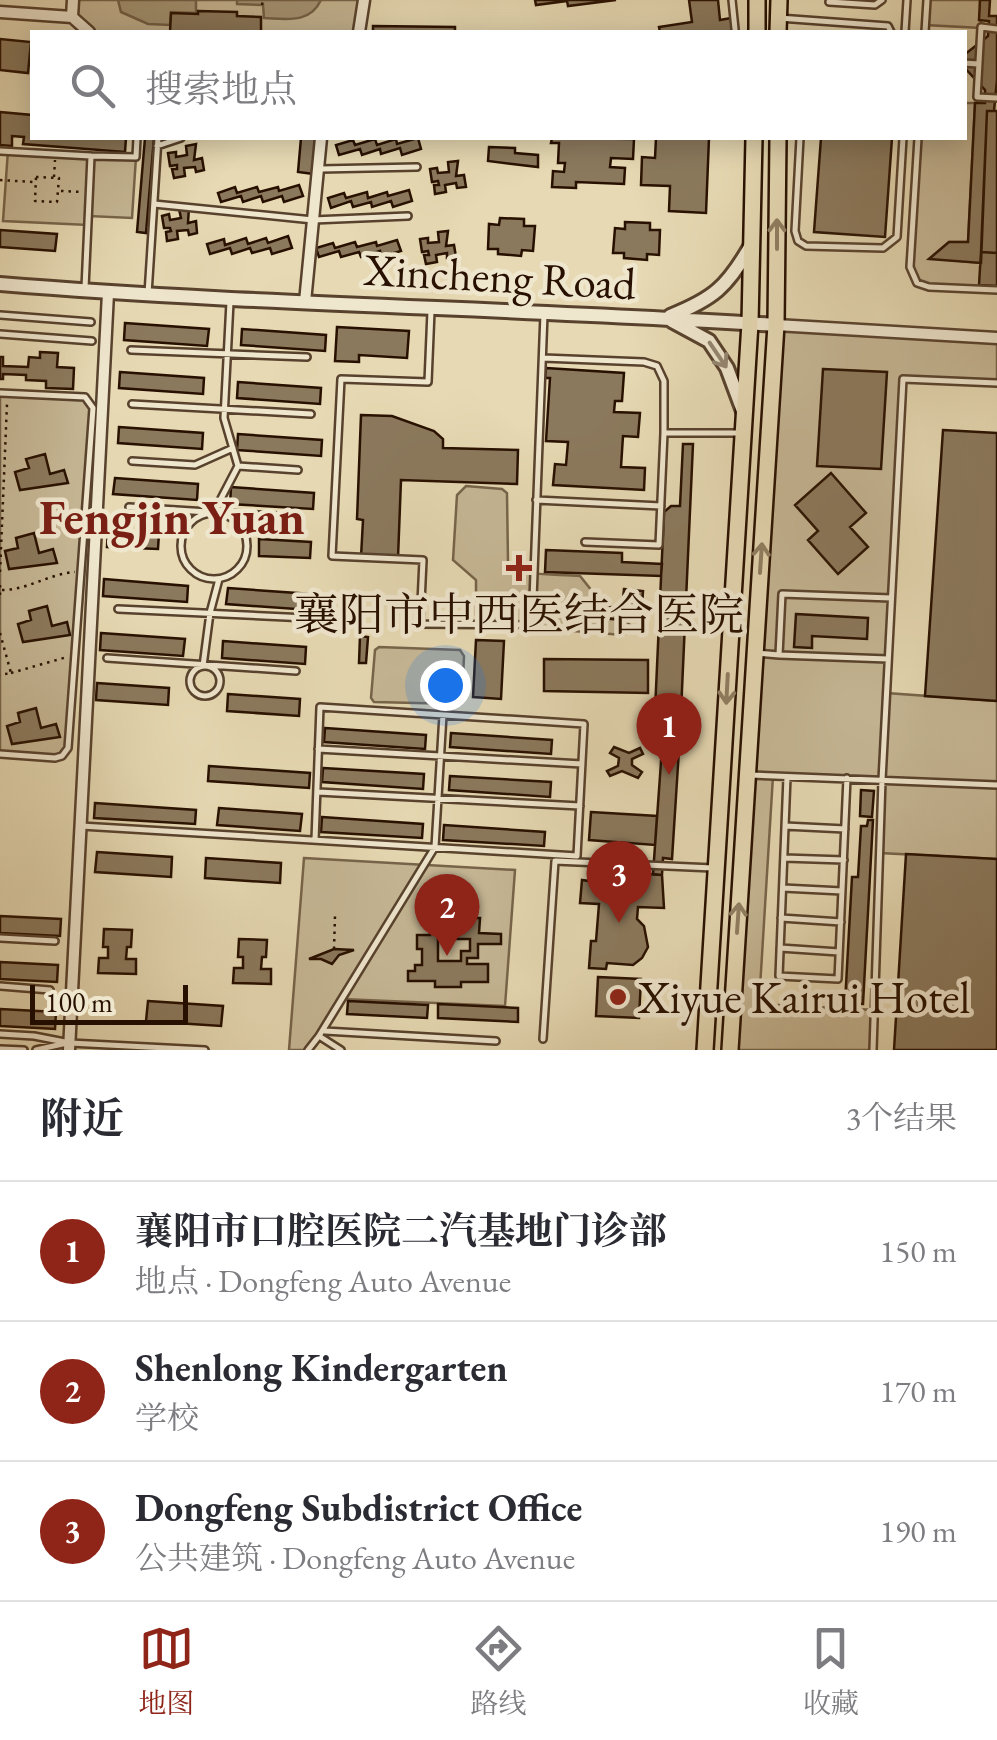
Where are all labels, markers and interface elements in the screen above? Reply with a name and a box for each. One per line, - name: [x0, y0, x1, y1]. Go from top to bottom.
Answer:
- search box: [30, 30, 967, 140]
- icon: search: [65, 58, 120, 113]
- text: 搜索地点: [145, 64, 297, 113]
- one-way arrow: [768, 218, 786, 250]
- street label: Xincheng Road: [362, 240, 638, 312]
- one-way arrow: [707, 340, 728, 368]
- district label: Fengjin Yuan: [39, 486, 305, 548]
- one-way arrow: [752, 543, 771, 575]
- marker: 襄阳市中西医结合医院: [506, 555, 532, 581]
- place label: 襄阳市中西医结合医院: [294, 585, 744, 643]
- your location: [420, 660, 471, 711]
- one-way arrow: [717, 673, 736, 705]
- pin: 1: [636, 692, 702, 775]
- pin: 3: [586, 840, 652, 923]
- pin: 2: [414, 874, 480, 956]
- one-way arrow: [729, 902, 748, 934]
- place label: Xiyue Kairui Hotel: [637, 968, 970, 1026]
- scale bar: [30, 980, 188, 1024]
- text: 100 m: [45, 984, 113, 1020]
- marker: Xiyue Kairui Hotel: [607, 986, 629, 1008]
- text: 附近: [40, 1091, 124, 1146]
- text: 3个结果: [846, 1097, 957, 1139]
- text: 襄阳市口腔医院二汽基地门诊部: [135, 1206, 667, 1255]
- text: 1: [64, 1230, 81, 1272]
- text: 150 m: [880, 1230, 957, 1272]
- text: 地点 · Dongfeng Auto Avenue: [135, 1260, 511, 1302]
- text: Shenlong Kindergarten: [135, 1343, 508, 1392]
- text: 2: [64, 1370, 81, 1412]
- text: 170 m: [880, 1370, 957, 1412]
- text: 学校: [135, 1397, 199, 1439]
- text: Dongfeng Subdistrict Office: [135, 1483, 582, 1532]
- text: 3: [64, 1510, 81, 1552]
- text: 190 m: [880, 1510, 957, 1552]
- text: 公共建筑 · Dongfeng Auto Avenue: [135, 1537, 575, 1579]
- tab: 地图: [138, 1621, 194, 1721]
- tab: 路线: [470, 1621, 527, 1721]
- tab: 收藏: [803, 1621, 859, 1721]

